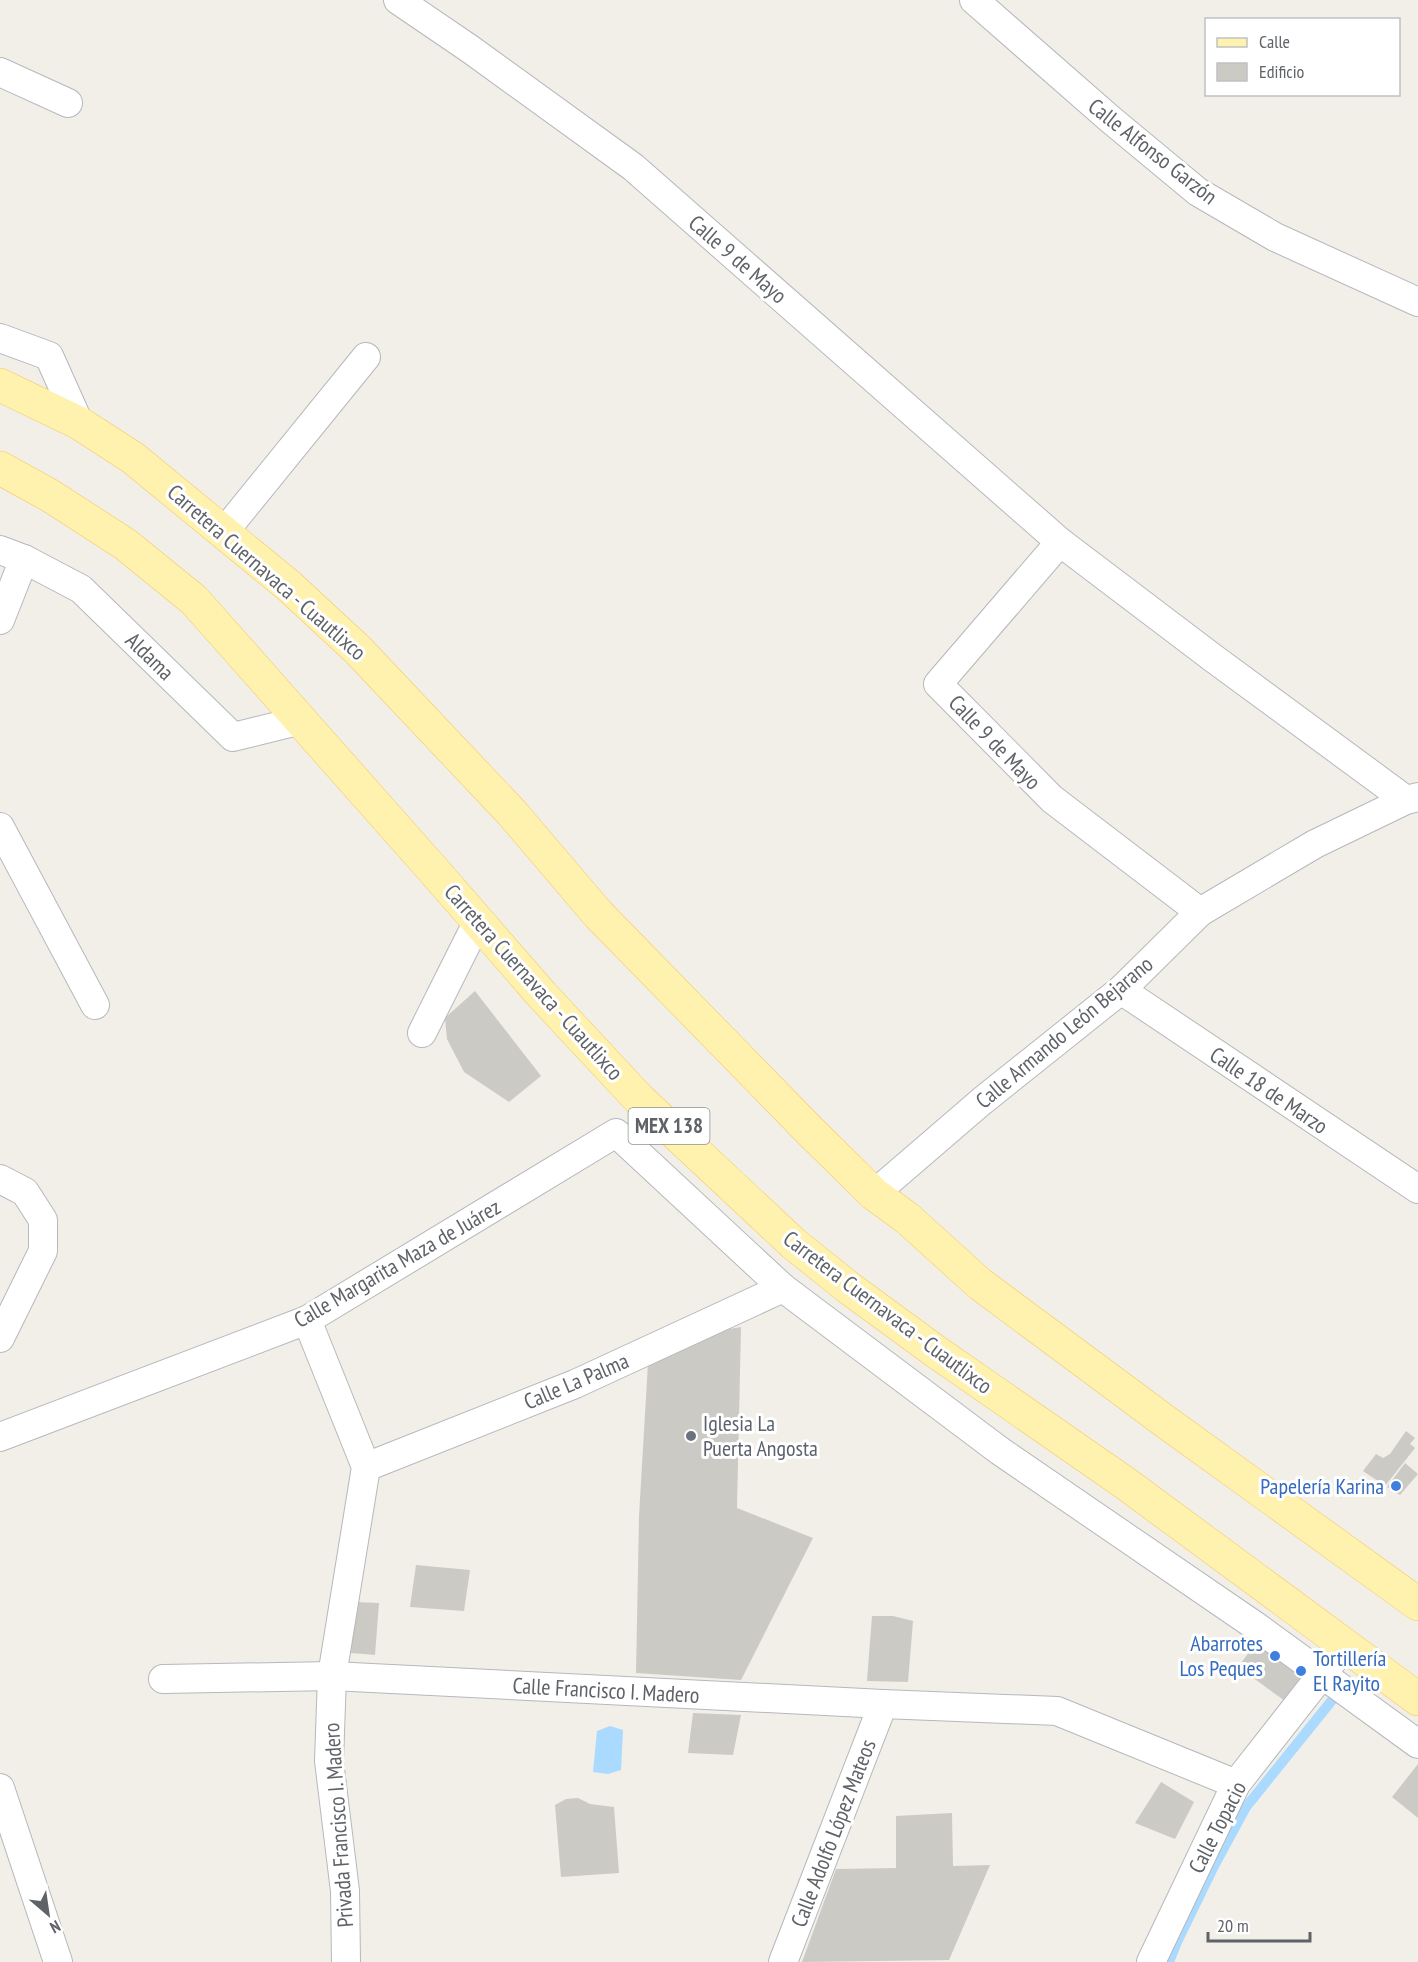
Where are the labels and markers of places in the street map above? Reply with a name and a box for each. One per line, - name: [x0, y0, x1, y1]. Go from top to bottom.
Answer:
- place label: Iglesia La Puerta Angosta: [703, 1409, 818, 1462]
- marker: Iglesia La Puerta Angosta: [684, 1429, 698, 1443]
- place label: Papelería Karina: [1260, 1472, 1384, 1500]
- marker: Papelería Karina: [1389, 1479, 1403, 1493]
- place label: Abarrotes Los Peques: [1179, 1629, 1263, 1682]
- place label: Tortillería El Rayito: [1313, 1644, 1386, 1697]
- marker: Abarrotes Los Peques: [1268, 1649, 1282, 1663]
- marker: Tortillería El Rayito: [1294, 1664, 1308, 1678]

